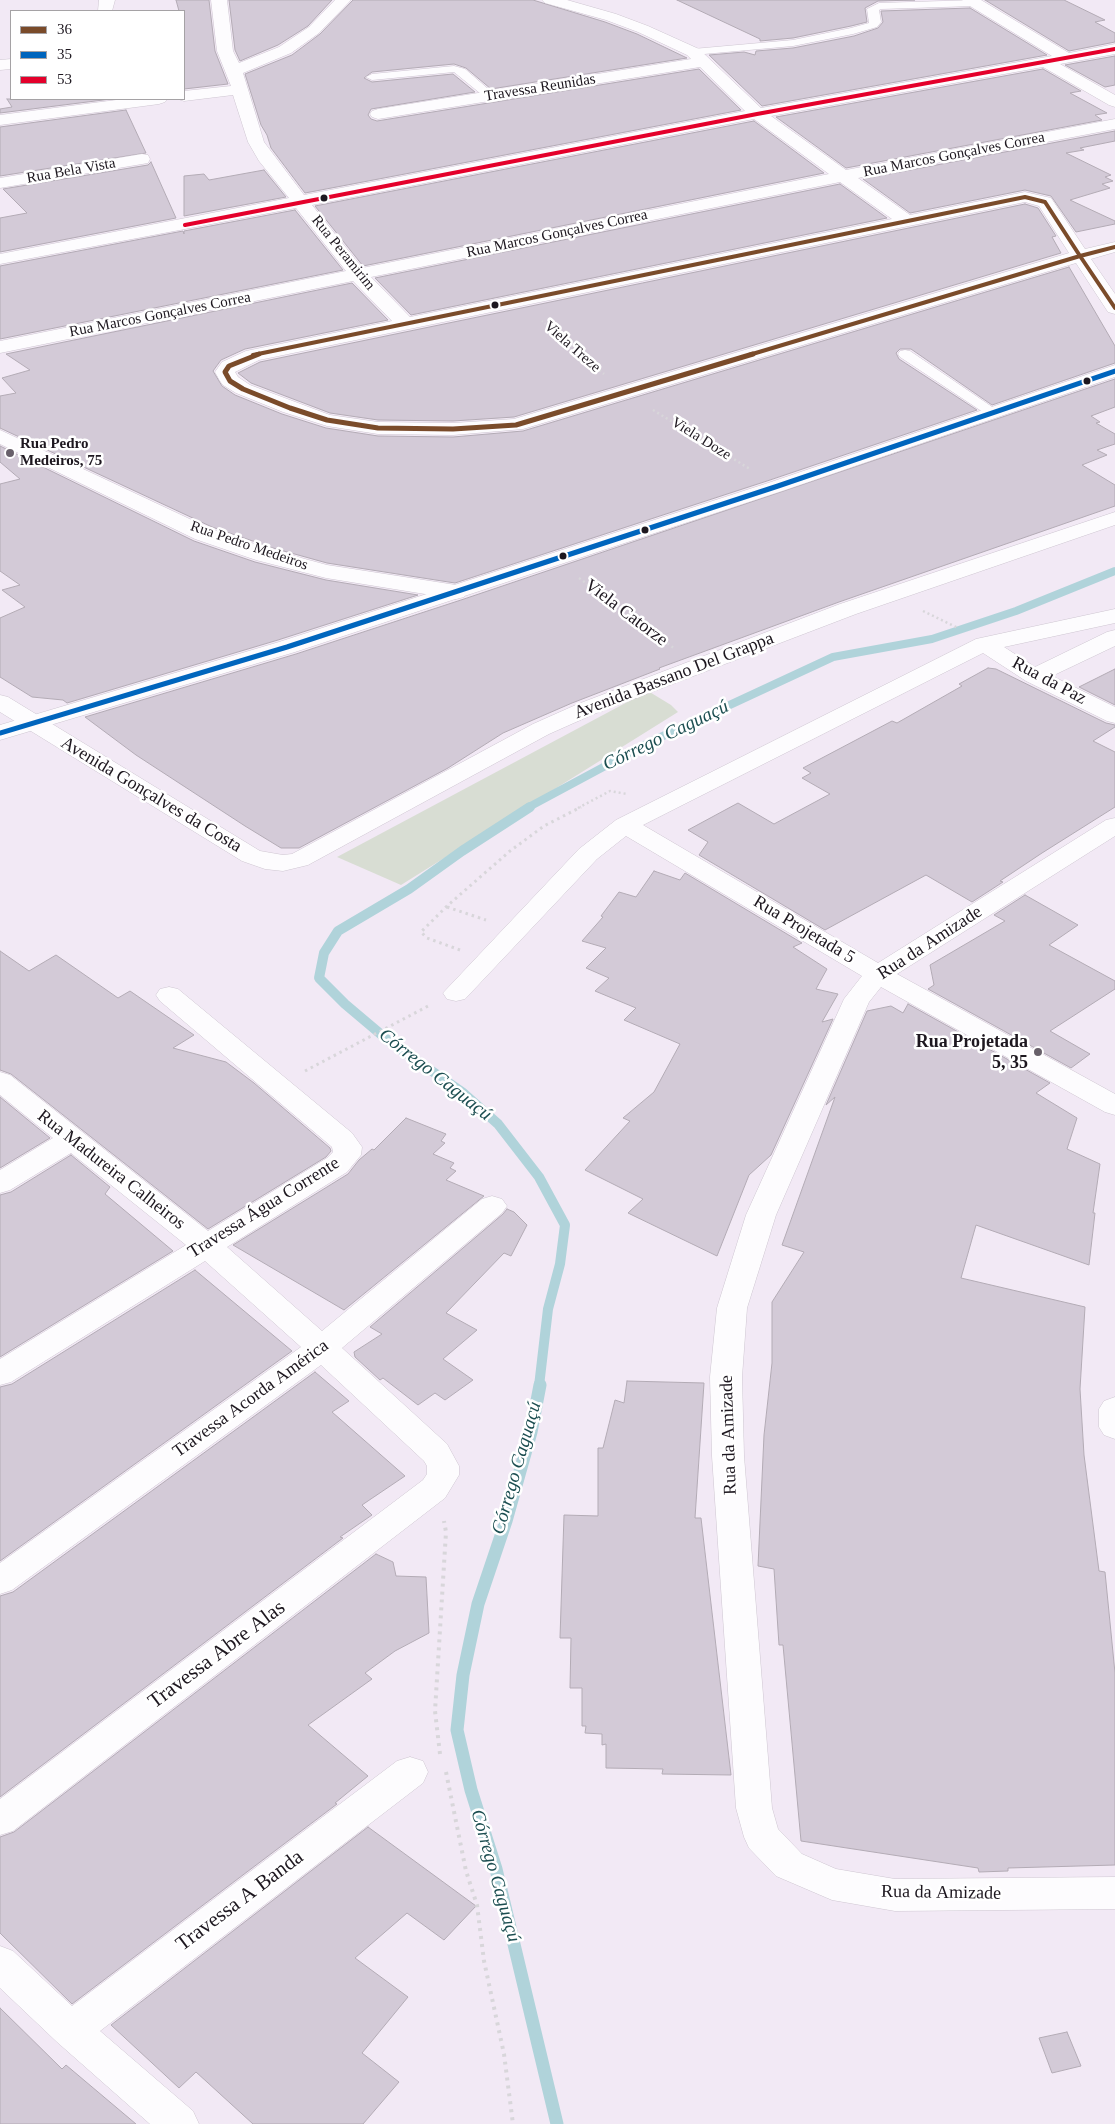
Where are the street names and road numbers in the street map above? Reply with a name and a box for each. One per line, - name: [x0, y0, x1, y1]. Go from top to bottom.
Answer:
- street label: Travessa Reunidas: [483, 70, 597, 106]
- street label: Rua Marcos Gonçalves Correa: [862, 129, 1046, 181]
- street label: Rua Bela Vista: [25, 154, 117, 188]
- street label: Rua Marcos Gonçalves Correa: [465, 206, 649, 262]
- street label: Rua Peramirim: [307, 212, 379, 294]
- street label: Rua Marcos Gonçalves Correa: [68, 289, 252, 341]
- street label: Viela Treze: [540, 318, 604, 376]
- street label: Viela Doze: [668, 414, 734, 464]
- street label: Rua Pedro Medeiros: [188, 517, 310, 575]
- street label: Viela Catorze: [580, 575, 672, 651]
- street label: Avenida Bassano Del Grappa: [571, 628, 777, 724]
- street label: Rua da Paz: [1008, 652, 1090, 710]
- street label: Avenida Gonçalves da Costa: [57, 732, 245, 858]
- street label: Rua Projetada 5: [749, 891, 859, 969]
- street label: Rua da Amizade: [874, 901, 986, 985]
- street label: Rua Madureira Calheiros: [33, 1105, 189, 1235]
- street label: Travessa Água Corrente: [184, 1153, 344, 1263]
- street label: Travessa Acorda América: [169, 1335, 333, 1463]
- street label: Rua da Amizade: [716, 1375, 742, 1495]
- street label: Travessa Abre Alas: [144, 1595, 290, 1715]
- street label: Travessa A Banda: [171, 1845, 309, 1957]
- street label: Rua da Amizade: [881, 1881, 1001, 1905]

